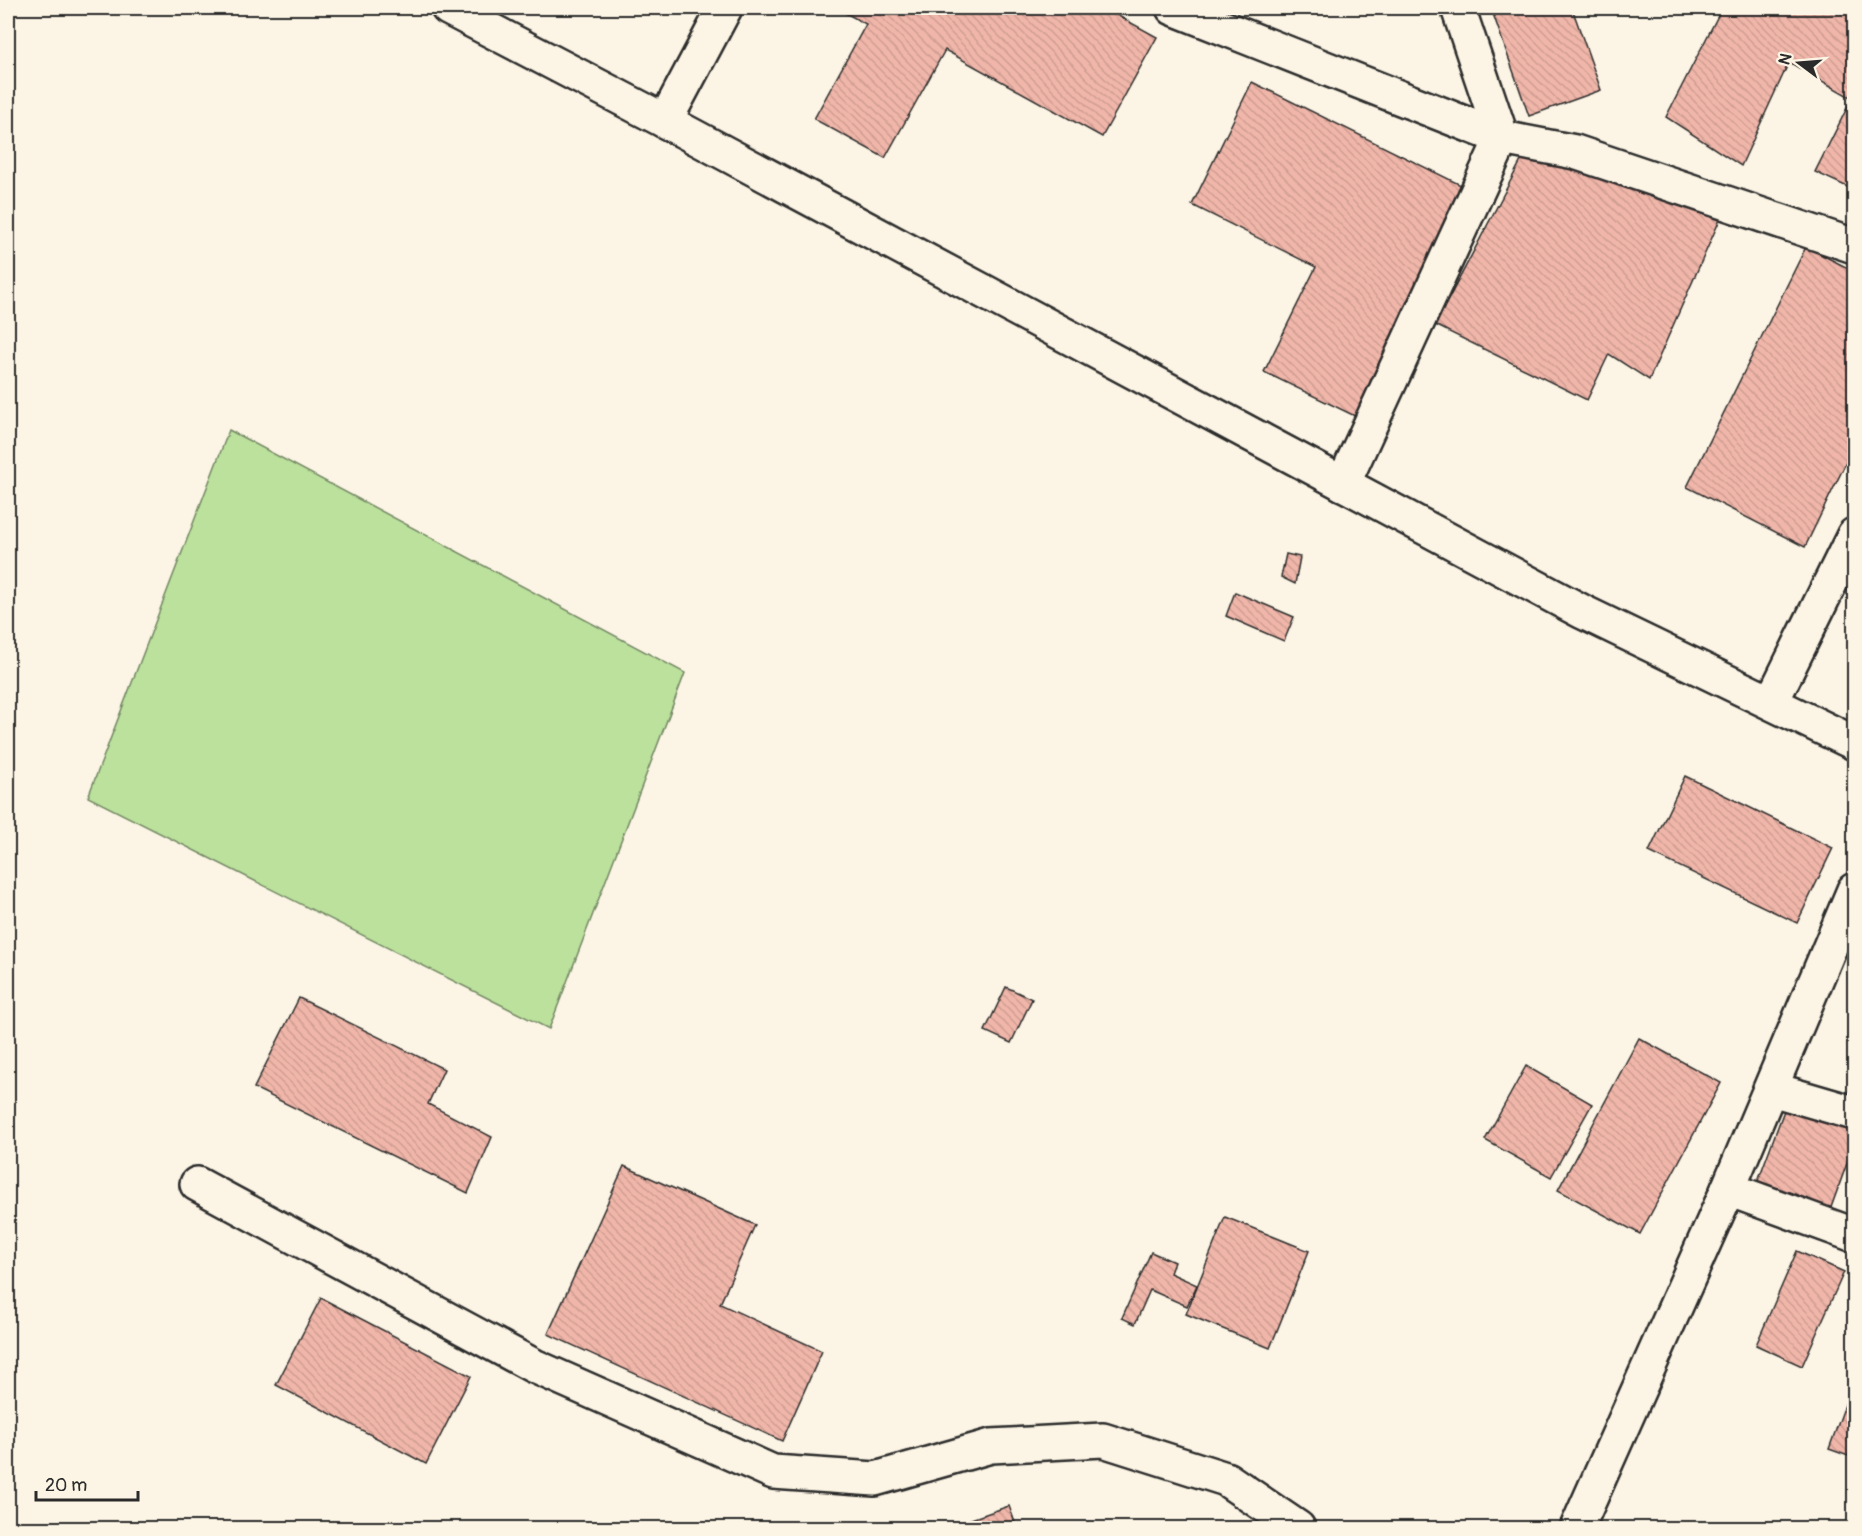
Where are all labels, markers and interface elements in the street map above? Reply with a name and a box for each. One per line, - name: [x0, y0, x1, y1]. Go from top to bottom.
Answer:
- north arrow: [1769, 33, 1829, 93]
- text: N: [1774, 51, 1797, 67]
- scale bar: [36, 1464, 138, 1502]
- text: 20 m: [45, 1474, 87, 1497]

